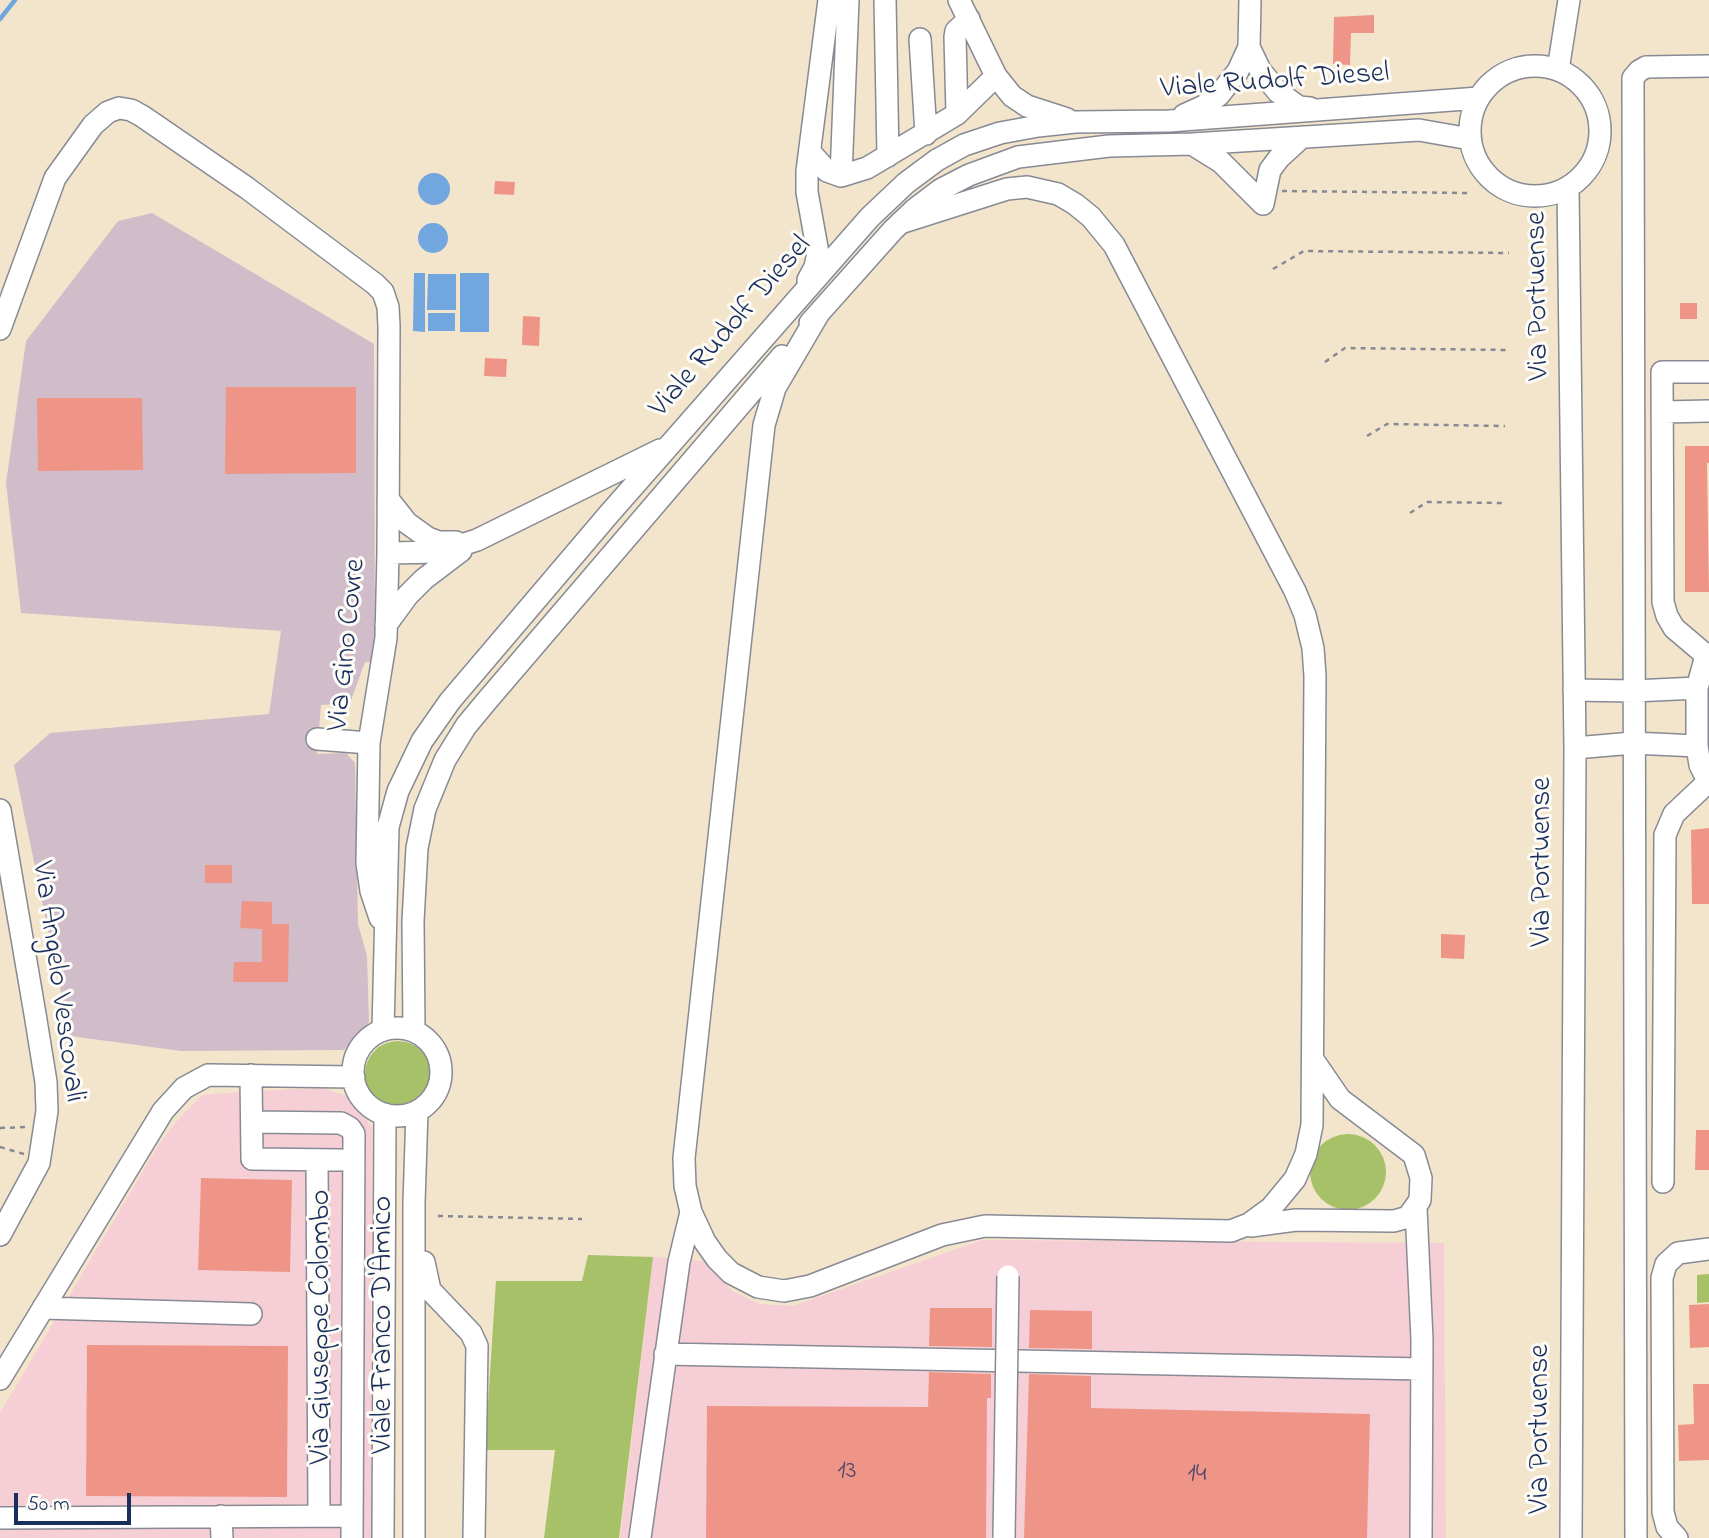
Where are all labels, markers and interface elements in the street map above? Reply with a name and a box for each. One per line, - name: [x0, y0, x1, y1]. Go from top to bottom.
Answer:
- street label: Viale Rudolf Diesel: [1159, 57, 1391, 109]
- street label: Via Portuense: [1521, 211, 1559, 381]
- street label: Viale Rudolf Diesel: [643, 230, 821, 426]
- street label: Via Gino Covre: [322, 557, 376, 733]
- street label: Via Portuense: [1526, 777, 1562, 947]
- street label: Via Angelo Vescovali: [21, 859, 91, 1105]
- street label: Via Giuseppe Colombo: [305, 1190, 341, 1464]
- street label: Viale Franco D'Amico: [367, 1196, 403, 1454]
- street label: Via Portuense: [1524, 1344, 1560, 1514]
- house number: 13: [837, 1457, 857, 1489]
- house number: 14: [1188, 1460, 1206, 1492]
- scale bar: [18, 1478, 135, 1522]
- text: 50 m: [27, 1490, 70, 1520]

